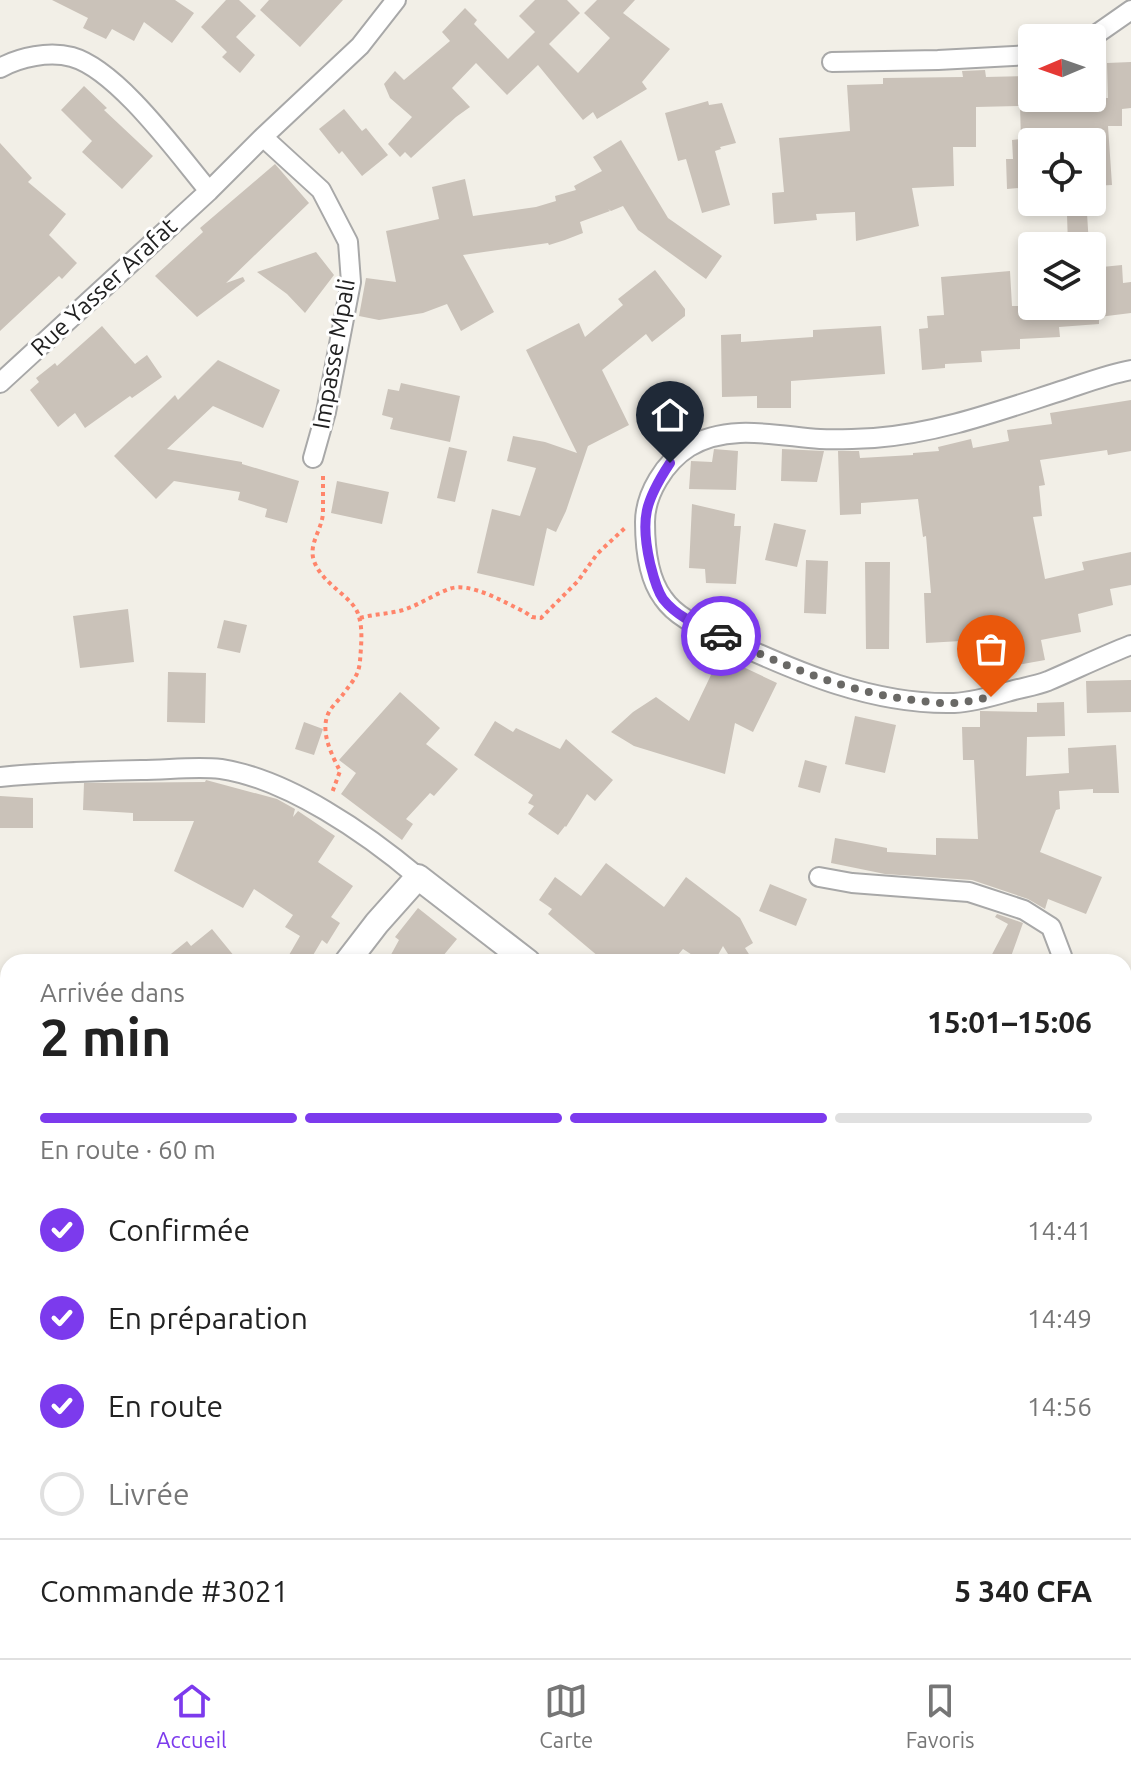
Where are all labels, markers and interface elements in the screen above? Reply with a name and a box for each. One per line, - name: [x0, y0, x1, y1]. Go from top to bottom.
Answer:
- north arrow: [1018, 24, 1106, 112]
- map controls: [1018, 24, 1106, 320]
- button: locate: [1018, 128, 1106, 216]
- street label: Rue Yasser Arafat: [25, 212, 183, 361]
- button: layers: [1018, 232, 1106, 320]
- street label: Impasse Mpali: [307, 277, 360, 431]
- pin: [636, 381, 704, 463]
- icon: home: [648, 393, 692, 437]
- courier: [681, 596, 761, 676]
- icon: car: [699, 614, 743, 658]
- pin: [957, 615, 1025, 697]
- icon: bag: [969, 627, 1013, 671]
- text: Arrivée dans: [40, 978, 185, 1007]
- text: 15:01–15:06: [927, 1005, 1092, 1039]
- text: 2 min: [40, 1008, 171, 1066]
- text: En route · 60 m: [40, 1135, 216, 1164]
- icon: check: [40, 1208, 84, 1252]
- text: Confirmée: [108, 1213, 250, 1247]
- text: 14:41: [1027, 1216, 1092, 1245]
- icon: check: [40, 1296, 84, 1340]
- text: En préparation: [108, 1301, 308, 1335]
- text: 14:49: [1027, 1304, 1092, 1333]
- icon: check: [40, 1384, 84, 1428]
- text: En route: [108, 1389, 223, 1423]
- text: 14:56: [1027, 1392, 1092, 1421]
- text: Livrée: [108, 1477, 190, 1511]
- text: Commande #3021: [40, 1574, 289, 1608]
- text: 5 340 CFA: [954, 1574, 1092, 1608]
- tab: Accueil: [156, 1679, 227, 1752]
- tab: Carte: [539, 1679, 593, 1752]
- tab: Favoris: [906, 1679, 975, 1752]

